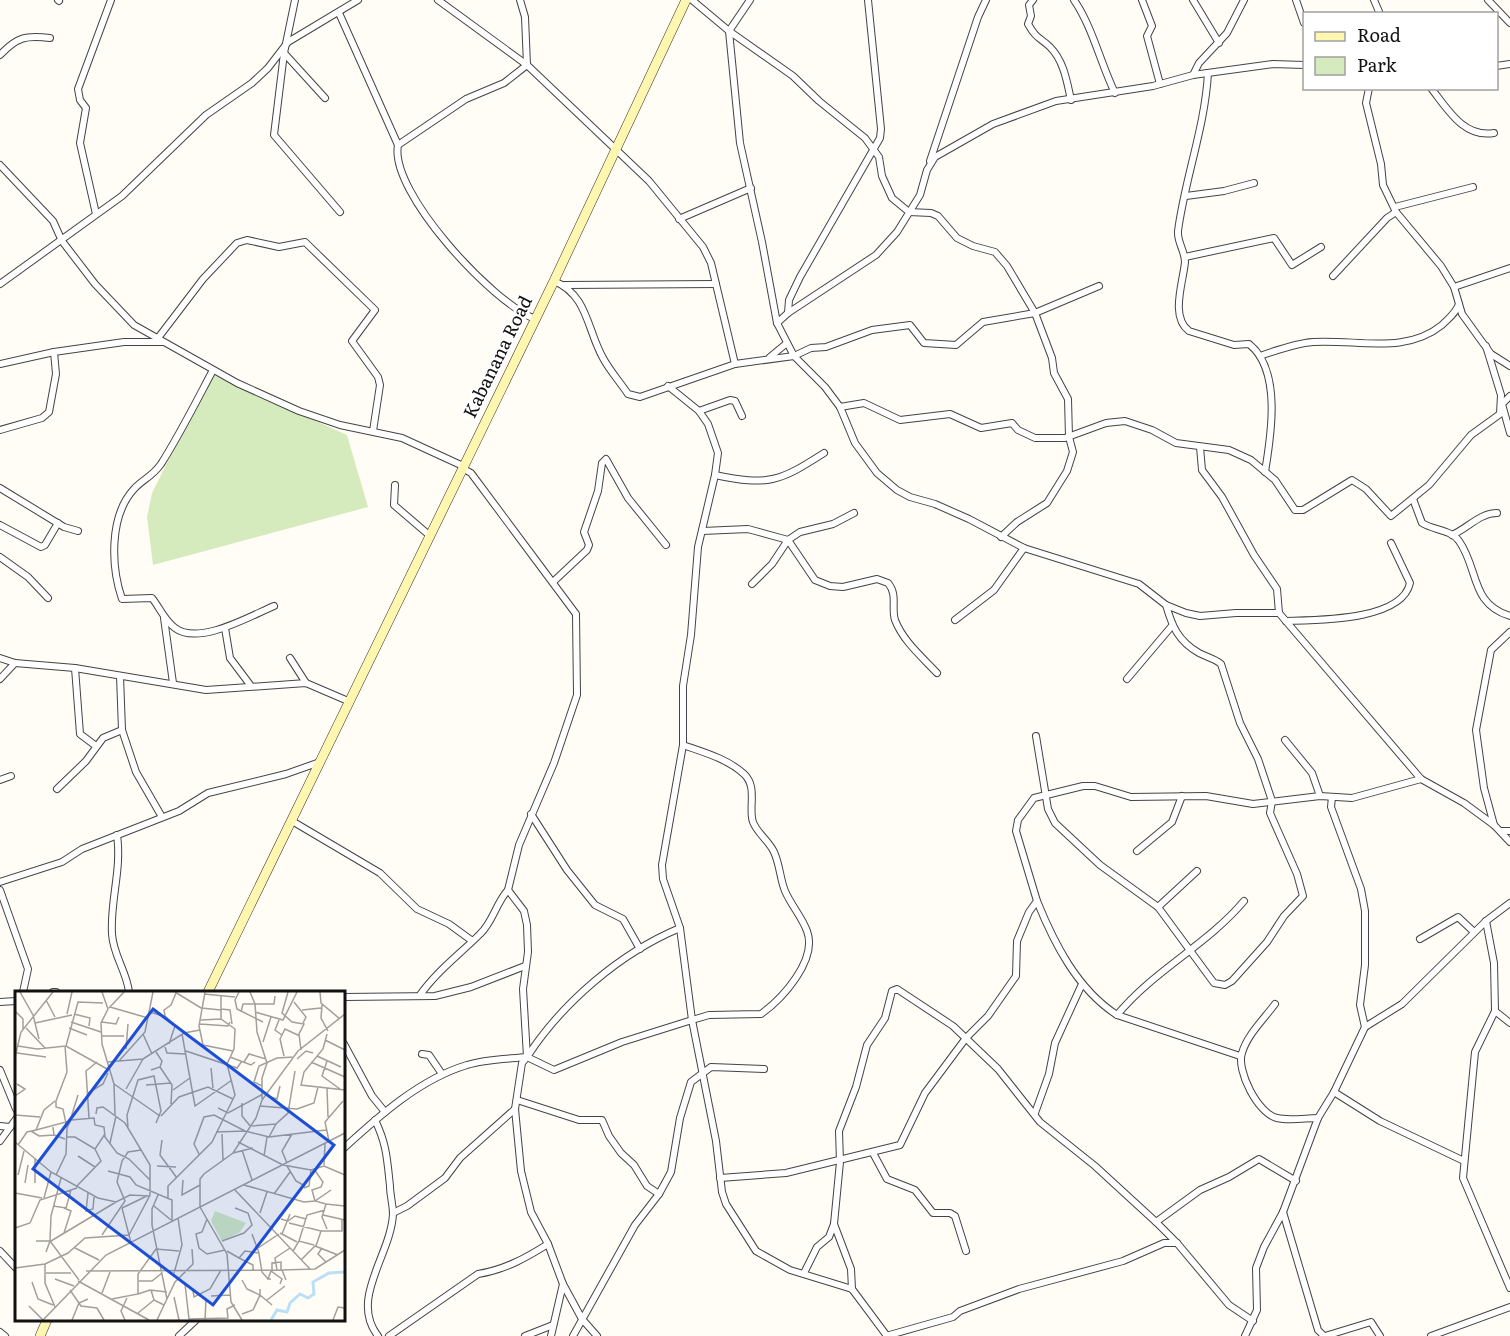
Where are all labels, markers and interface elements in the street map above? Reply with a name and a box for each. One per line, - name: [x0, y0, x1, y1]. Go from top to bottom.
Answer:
- legend: [1303, 12, 1498, 90]
- text: Road: [1357, 21, 1401, 48]
- text: Park: [1357, 51, 1398, 78]
- street label: Kabanana Road: [455, 291, 538, 422]
- inset map: [15, 991, 345, 1321]

